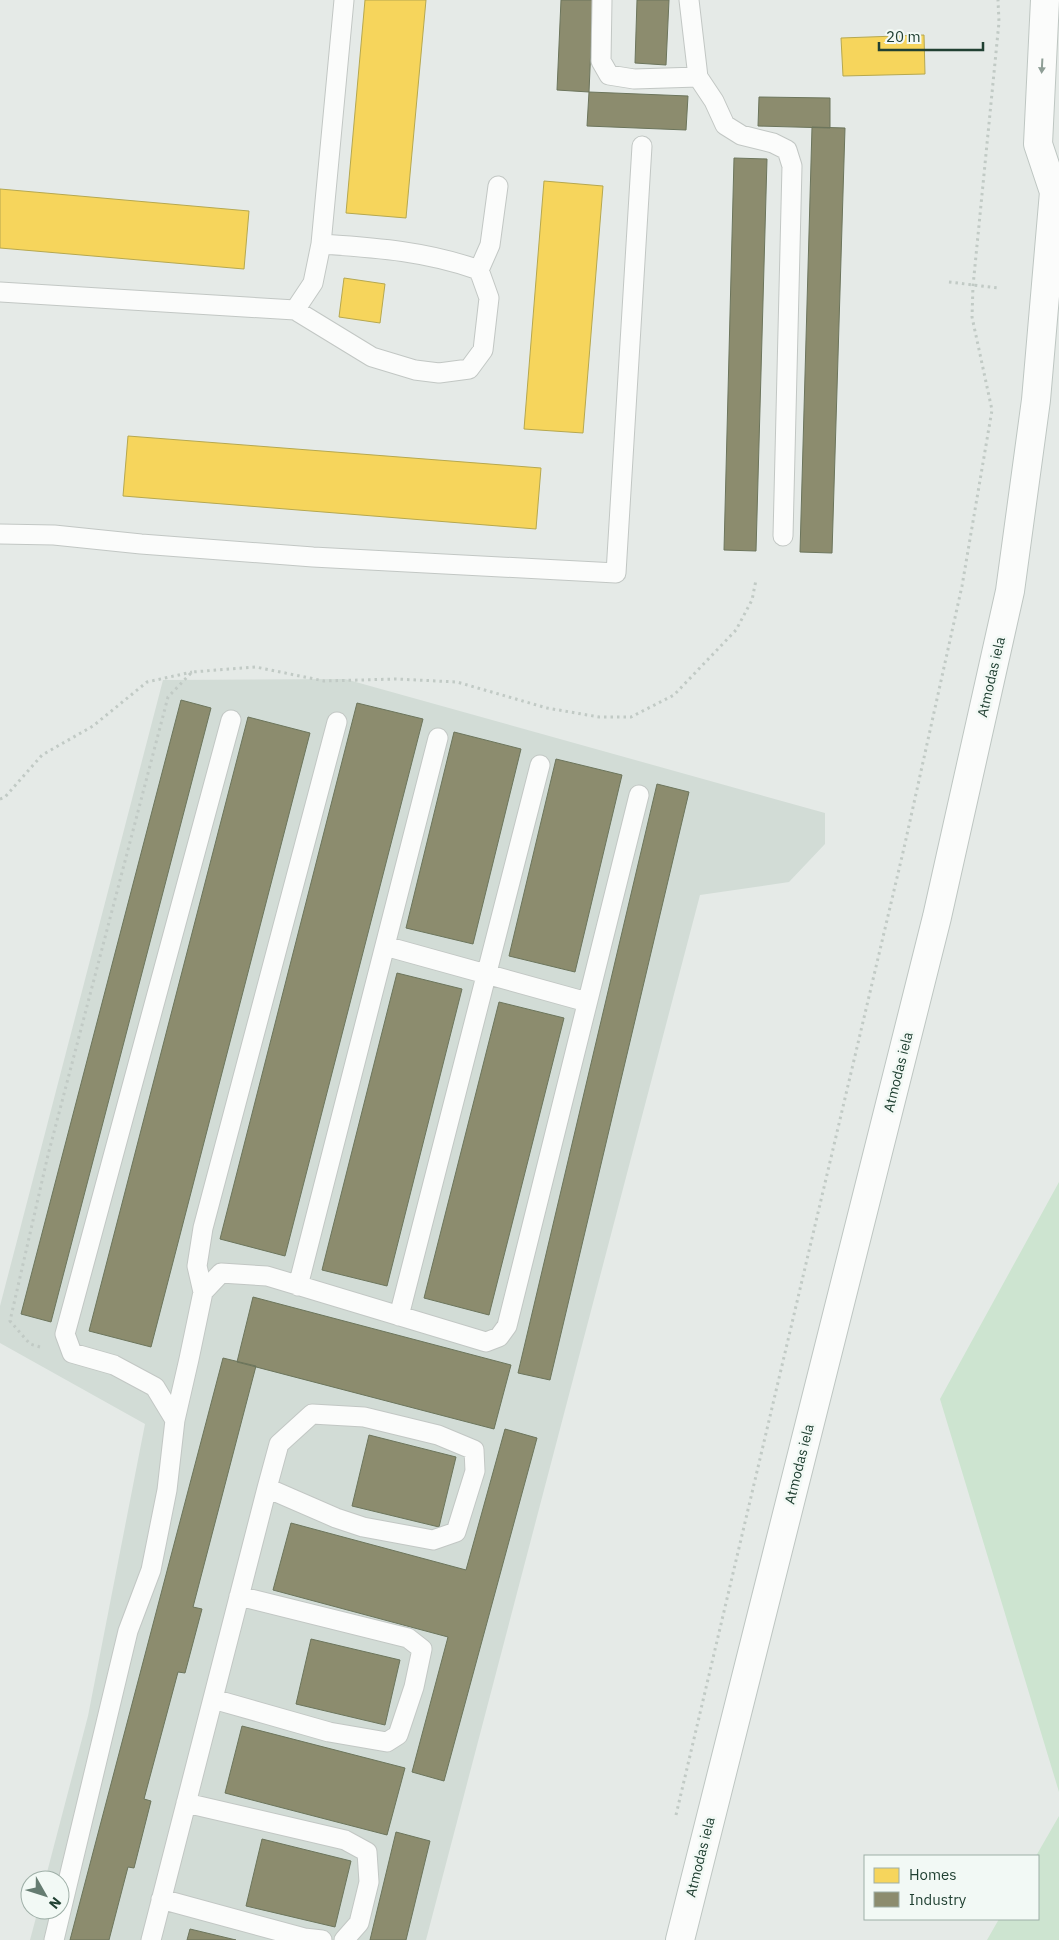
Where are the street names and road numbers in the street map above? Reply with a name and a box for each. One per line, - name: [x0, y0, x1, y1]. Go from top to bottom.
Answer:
- street label: Atmodas iela: [973, 634, 1009, 719]
- street label: Atmodas iela: [879, 1029, 917, 1114]
- street label: Atmodas iela: [780, 1421, 818, 1506]
- street label: Atmodas iela: [681, 1814, 719, 1899]

